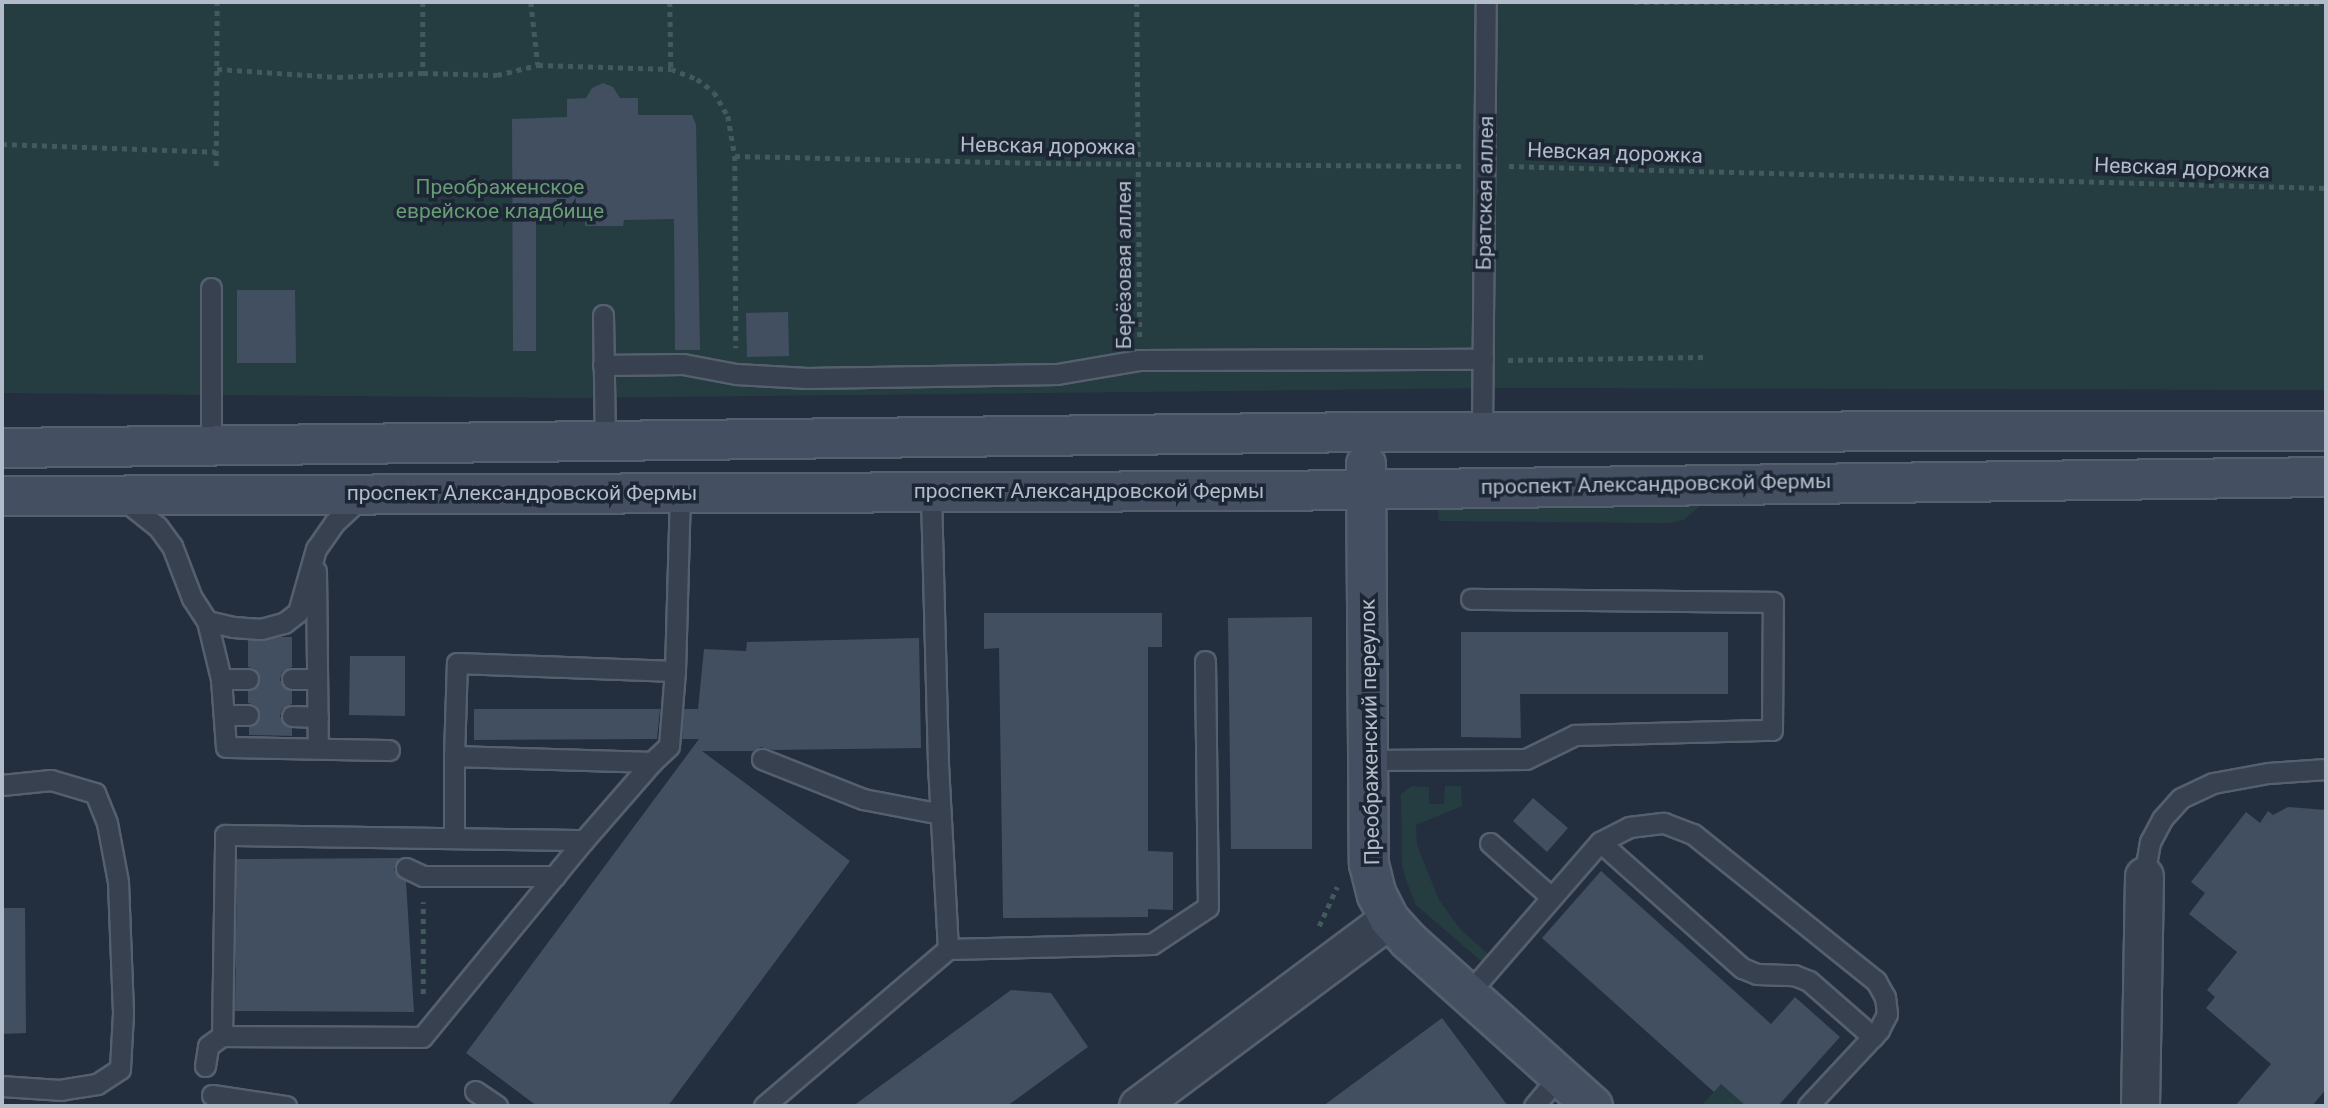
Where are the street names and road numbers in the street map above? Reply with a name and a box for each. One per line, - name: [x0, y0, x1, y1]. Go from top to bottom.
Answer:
- street label: Братская аллея: [1471, 116, 1499, 270]
- street label: Невская дорожка: [960, 132, 1136, 160]
- street label: Невская дорожка: [1527, 137, 1703, 169]
- street label: Невская дорожка: [2094, 152, 2270, 184]
- street label: Берёзовая аллея: [1111, 181, 1137, 349]
- street label: проспект Александровской Фермы: [1481, 468, 1831, 500]
- street label: проспект Александровской Фермы: [914, 478, 1264, 504]
- street label: проспект Александровской Фермы: [347, 480, 697, 506]
- street label: Преображенский переулок: [1355, 599, 1385, 865]

